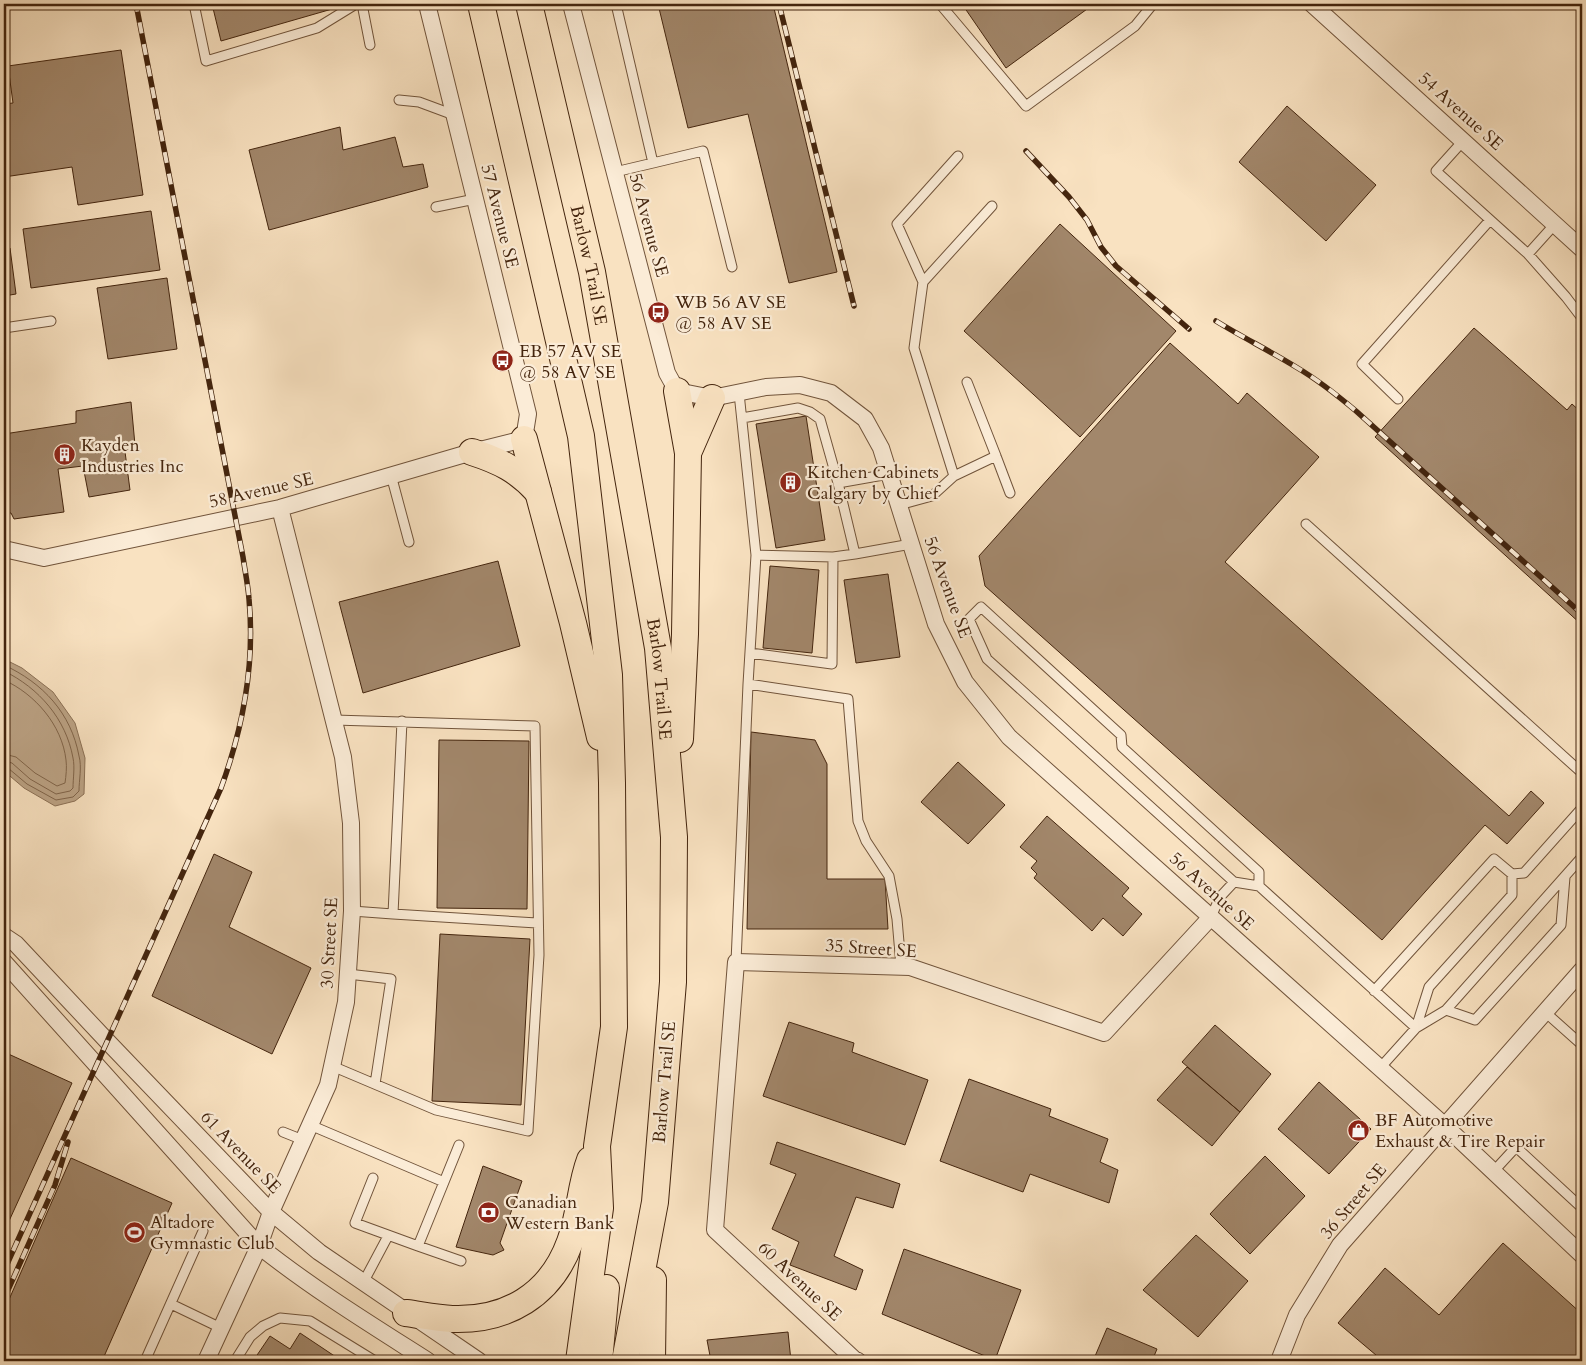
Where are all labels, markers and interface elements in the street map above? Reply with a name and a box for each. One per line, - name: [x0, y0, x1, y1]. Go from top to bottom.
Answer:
- street label: 54 Avenue SE: [1413, 66, 1509, 156]
- street label: 57 Avenue SE: [474, 161, 525, 271]
- street label: 56 Avenue SE: [623, 170, 674, 280]
- street label: Barlow Trail SE: [564, 203, 613, 327]
- place label: WB 56 AV SE @ 58 AV SE: [674, 290, 786, 336]
- bus stop icon: WB 56 AV SE @ 58 AV SE: [647, 300, 671, 324]
- place label: EB 57 AV SE @ 58 AV SE: [519, 339, 621, 385]
- bus stop icon: EB 57 AV SE @ 58 AV SE: [491, 349, 515, 373]
- place label: Kayden Industries Inc: [81, 433, 184, 479]
- building icon: Kayden Industries Inc: [53, 443, 77, 467]
- place label: Kitchen Cabinets Calgary by Chief: [807, 460, 942, 506]
- street label: 58 Avenue SE: [206, 466, 316, 515]
- building icon: Kitchen Cabinets Calgary by Chief: [779, 470, 803, 494]
- street label: 56 Avenue SE: [918, 533, 978, 642]
- street label: Barlow Trail SE: [640, 616, 678, 741]
- street label: 56 Avenue SE: [1164, 846, 1260, 936]
- street label: 30 Street SE: [315, 897, 344, 989]
- street label: 35 Street SE: [824, 933, 917, 964]
- street label: Barlow Trail SE: [647, 1020, 682, 1144]
- street label: 61 Avenue SE: [195, 1105, 287, 1199]
- place label: BF Automotive Exhaust & Tire Repair: [1375, 1108, 1545, 1154]
- shop icon: BF Automotive Exhaust & Tire Repair: [1347, 1118, 1371, 1142]
- street label: 36 Street SE: [1314, 1158, 1392, 1244]
- place label: Canadian Western Bank: [504, 1190, 615, 1236]
- bank icon: Canadian Western Bank: [477, 1200, 501, 1224]
- place label: Altadore Gymnastic Club: [150, 1210, 275, 1256]
- sports icon: Altadore Gymnastic Club: [122, 1220, 146, 1244]
- street label: 60 Avenue SE: [752, 1236, 847, 1327]

